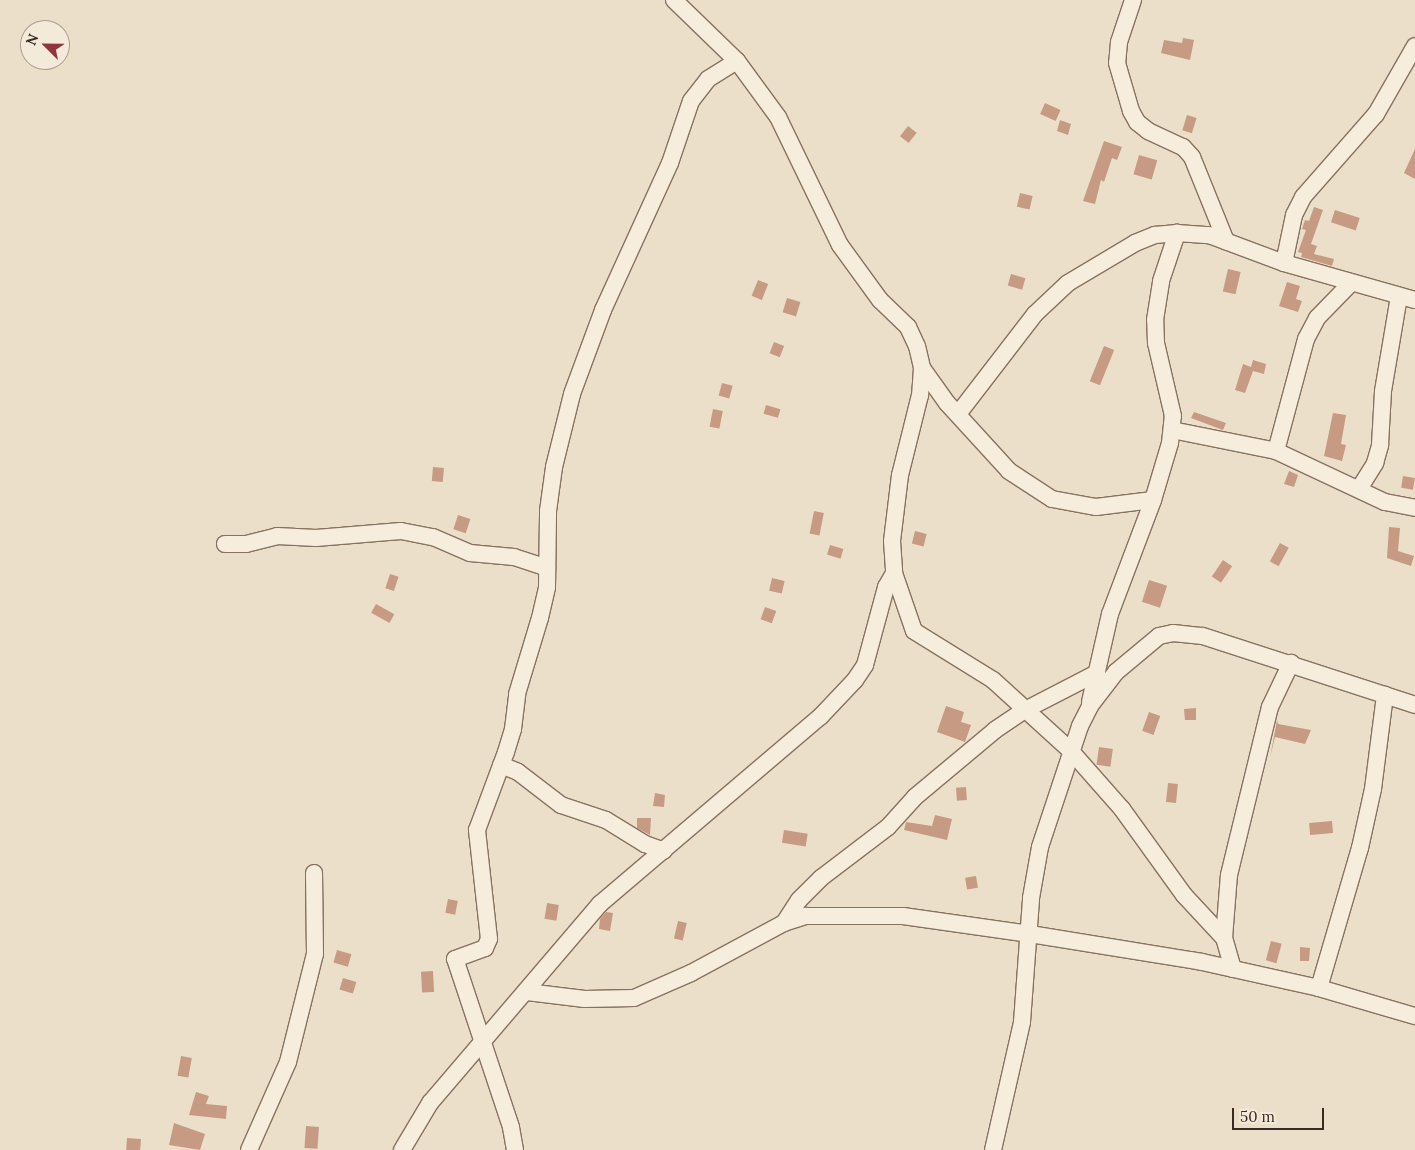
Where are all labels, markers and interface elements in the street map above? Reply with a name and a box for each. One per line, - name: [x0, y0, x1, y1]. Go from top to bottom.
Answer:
- north arrow: [20, 20, 70, 70]
- text: N: [22, 31, 43, 48]
- scale bar: [1235, 1098, 1328, 1130]
- text: 50 m: [1240, 1107, 1275, 1126]

